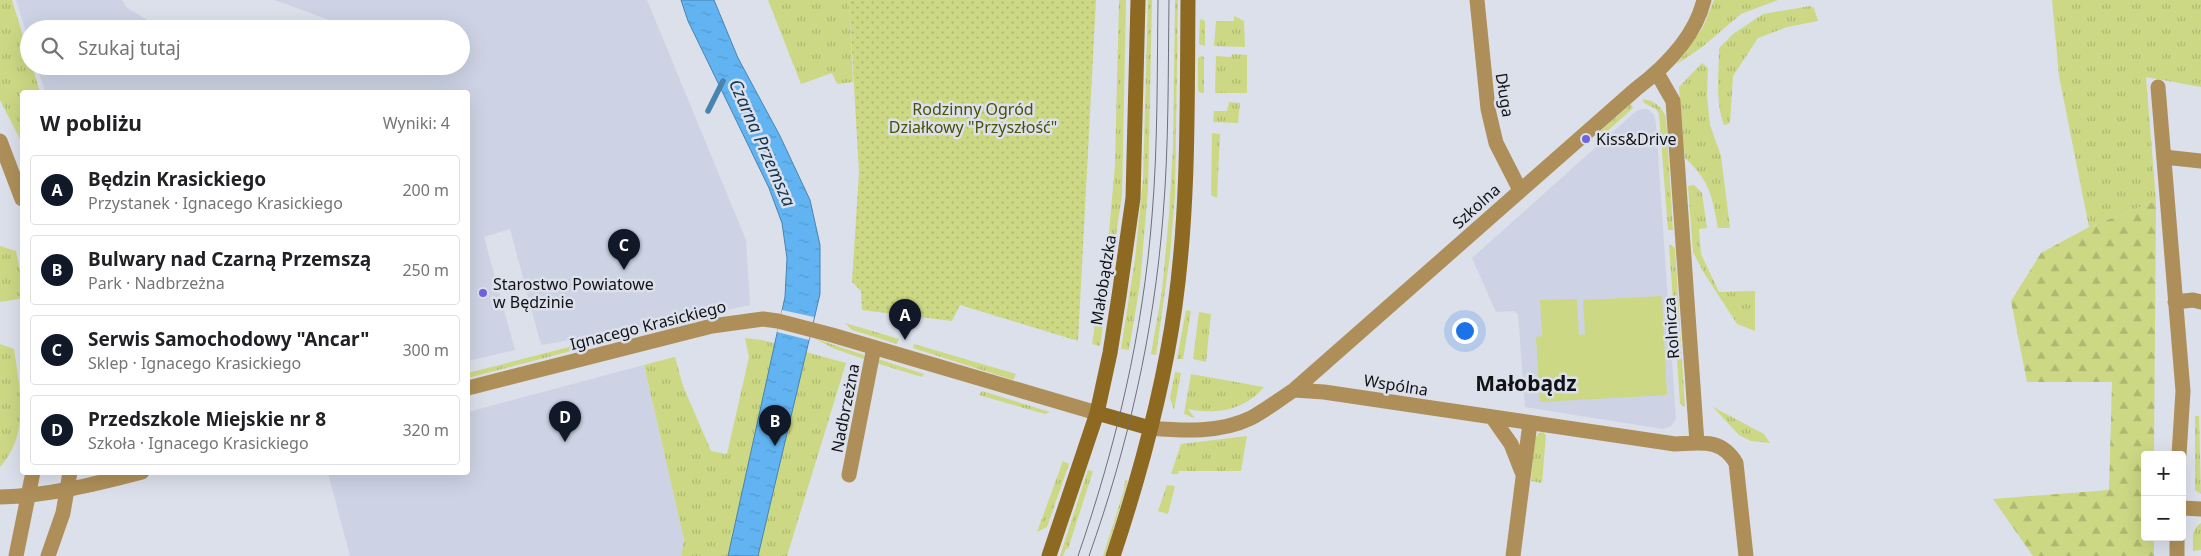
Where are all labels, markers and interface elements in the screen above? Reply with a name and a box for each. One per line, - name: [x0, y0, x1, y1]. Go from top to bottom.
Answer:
- search box: [20, 20, 470, 75]
- icon: search: [38, 34, 66, 62]
- text: Szukaj tutaj: [78, 35, 181, 61]
- street label: Długa: [1491, 71, 1519, 119]
- water label: Czarna Przemsza: [724, 75, 802, 210]
- park label: Rodzinny Ogród Działkowy "Przyszłość": [889, 98, 1057, 138]
- text: W pobliżu: [40, 109, 142, 137]
- text: Wyniki: 4: [383, 112, 450, 134]
- place label: Kiss&Drive: [1596, 128, 1677, 150]
- marker: Kiss&Drive: [1580, 133, 1592, 145]
- text: Będzin Krasickiego: [88, 166, 266, 192]
- text: A: [51, 179, 63, 201]
- text: 200 m: [402, 179, 449, 201]
- street label: Szkolna: [1447, 179, 1505, 233]
- text: Przystanek · Ignacego Krasickiego: [88, 192, 343, 214]
- pin: C: [608, 229, 640, 270]
- street label: Małobądzka: [1085, 233, 1121, 327]
- text: Bulwary nad Czarną Przemszą: [88, 246, 371, 272]
- text: B: [52, 259, 62, 281]
- text: 250 m: [402, 259, 449, 281]
- text: Park · Nadbrzeżna: [88, 272, 225, 294]
- place label: Starostwo Powiatowe w Będzinie: [493, 273, 654, 313]
- marker: Starostwo Powiatowe w Będzinie: [477, 287, 489, 299]
- street label: Ignacego Krasickiego: [568, 295, 728, 355]
- street label: Rolnicza: [1658, 296, 1684, 360]
- pin: A: [889, 299, 921, 340]
- your location: [1452, 318, 1478, 344]
- text: Serwis Samochodowy "Ancar": [88, 326, 369, 352]
- text: C: [52, 339, 62, 361]
- text: 300 m: [402, 339, 449, 361]
- text: Sklep · Ignacego Krasickiego: [88, 352, 301, 374]
- street label: Nadbrzeżna: [826, 362, 864, 454]
- street label: Wspólna: [1362, 369, 1430, 401]
- district label: Małobądz: [1475, 369, 1577, 397]
- pin: D: [549, 401, 581, 442]
- pin: B: [759, 405, 791, 446]
- text: Przedszkole Miejskie nr 8: [88, 406, 326, 432]
- text: D: [51, 419, 63, 441]
- text: 320 m: [402, 419, 449, 441]
- text: Szkoła · Ignacego Krasickiego: [88, 432, 309, 454]
- map controls: [2141, 451, 2186, 541]
- button: +: [2141, 451, 2186, 496]
- button: −: [2141, 496, 2186, 541]

